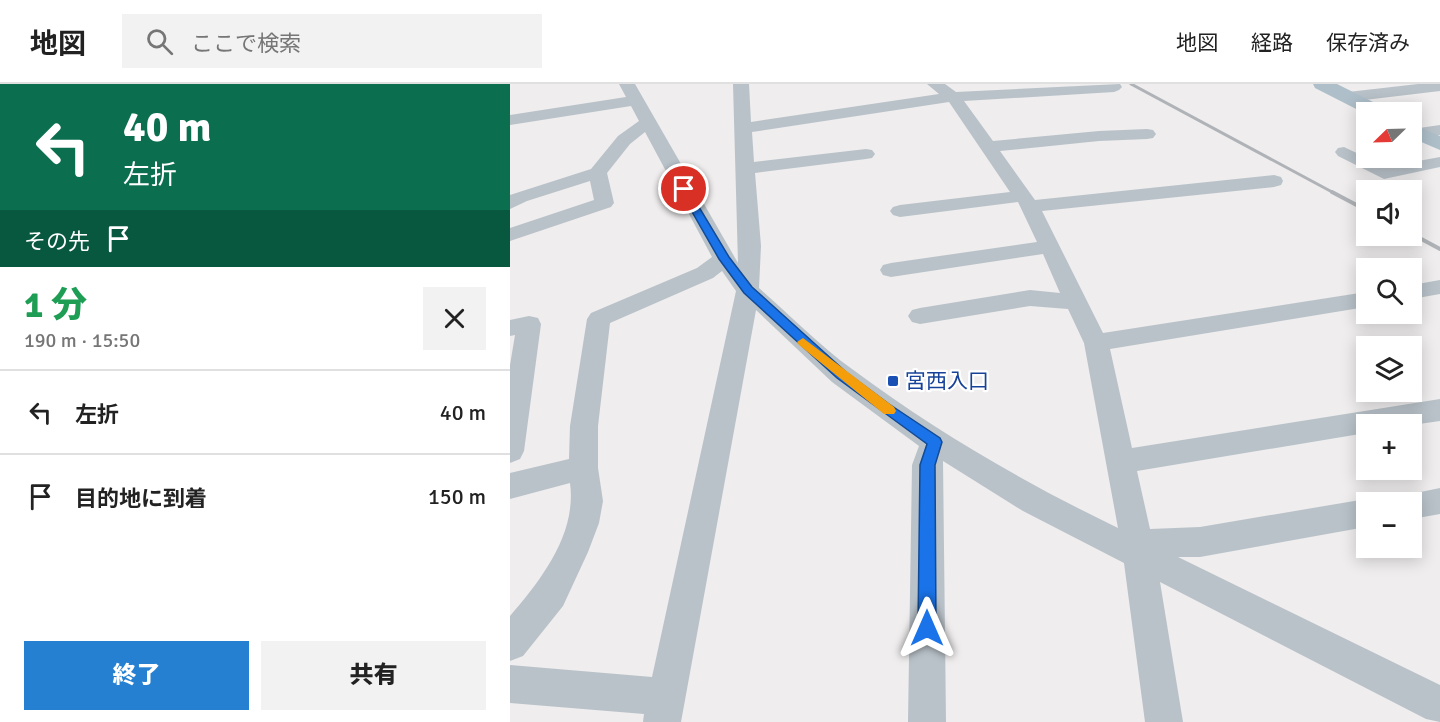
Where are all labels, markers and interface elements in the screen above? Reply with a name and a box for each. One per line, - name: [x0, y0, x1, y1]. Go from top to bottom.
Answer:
- search box: [122, 14, 542, 68]
- icon: search: [143, 25, 176, 58]
- text: 地図: [30, 27, 86, 61]
- text: ここで検索: [191, 30, 301, 57]
- text: 地図: [1176, 30, 1218, 56]
- text: 経路: [1251, 30, 1293, 56]
- text: 保存済み: [1326, 30, 1410, 56]
- text: 40 m: [123, 102, 212, 153]
- north arrow: [1356, 102, 1422, 168]
- map controls: [1356, 102, 1422, 558]
- icon: left: [24, 108, 102, 186]
- text: 左折: [123, 159, 177, 192]
- pin: [658, 163, 709, 214]
- icon: arrive: [667, 172, 700, 205]
- button: sound: [1356, 180, 1422, 246]
- icon: arrive: [102, 222, 135, 255]
- text: その先: [24, 228, 90, 255]
- button: search: [1356, 258, 1422, 324]
- text: 1 分: [24, 283, 87, 328]
- button: close: [423, 287, 486, 350]
- text: 190 m · 15:50: [24, 328, 140, 353]
- button: layers: [1356, 336, 1422, 402]
- place label: 宮西入口: [905, 368, 989, 394]
- marker: 宮西入口: [886, 374, 900, 388]
- icon: left: [24, 396, 57, 429]
- text: 40 m: [440, 399, 486, 426]
- text: 左折: [75, 401, 119, 428]
- button: +: [1356, 414, 1422, 480]
- icon: arrive: [24, 480, 57, 513]
- text: 150 m: [428, 483, 486, 510]
- text: 目的地に到着: [75, 485, 207, 512]
- button: −: [1356, 492, 1422, 558]
- position arrow: [895, 596, 959, 660]
- button: 終了: [24, 641, 249, 710]
- button: 共有: [261, 641, 486, 710]

